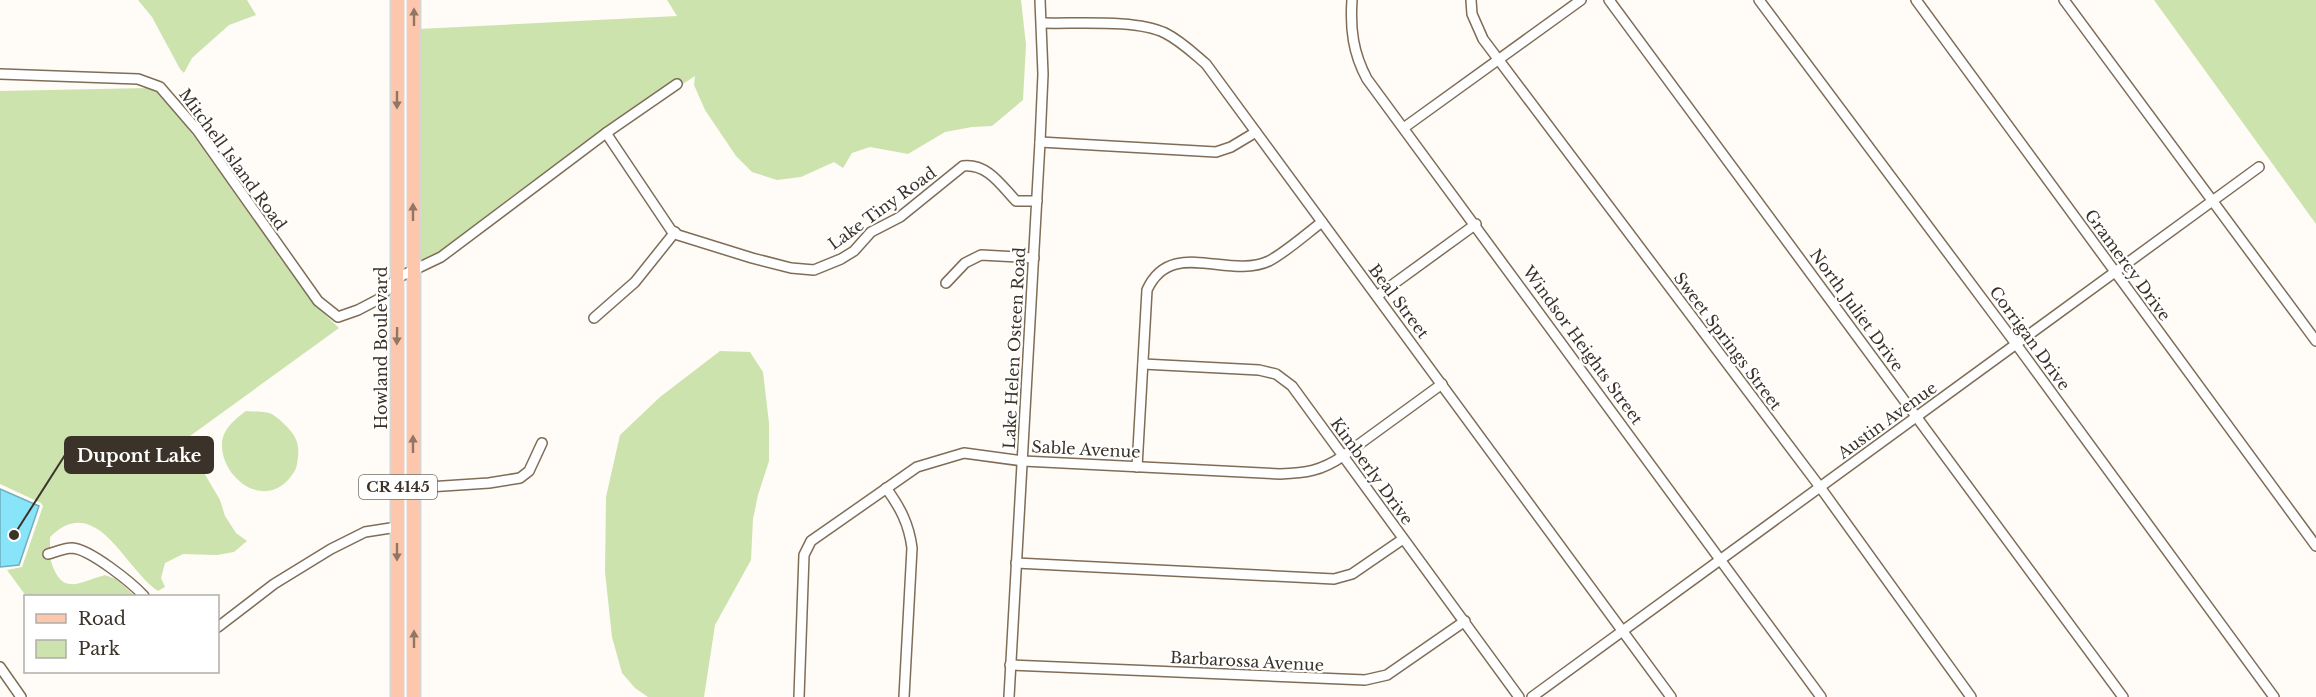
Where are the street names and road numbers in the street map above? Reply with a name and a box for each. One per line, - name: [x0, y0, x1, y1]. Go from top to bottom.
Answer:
- street label: Mitchell Island Road: [175, 85, 291, 234]
- street label: Lake Tiny Road: [824, 162, 940, 254]
- street label: Gramercy Drive: [2081, 205, 2175, 325]
- street label: North Juliet Drive: [1806, 245, 1908, 375]
- street label: Lake Helen Osteen Road: [999, 246, 1029, 449]
- street label: Beal Street: [1364, 260, 1434, 342]
- street label: Windsor Heights Street: [1518, 261, 1647, 428]
- street label: Howland Boulevard: [371, 266, 391, 429]
- street label: Sweet Springs Street: [1670, 268, 1786, 414]
- street label: Corrigan Drive: [1986, 282, 2074, 394]
- street label: Austin Avenue: [1833, 377, 1940, 463]
- street label: Kimberly Drive: [1326, 414, 1418, 528]
- street label: Sable Avenue: [1031, 436, 1141, 462]
- road number: CR 4145: [359, 475, 437, 499]
- street label: Barbarossa Avenue: [1170, 647, 1324, 675]

